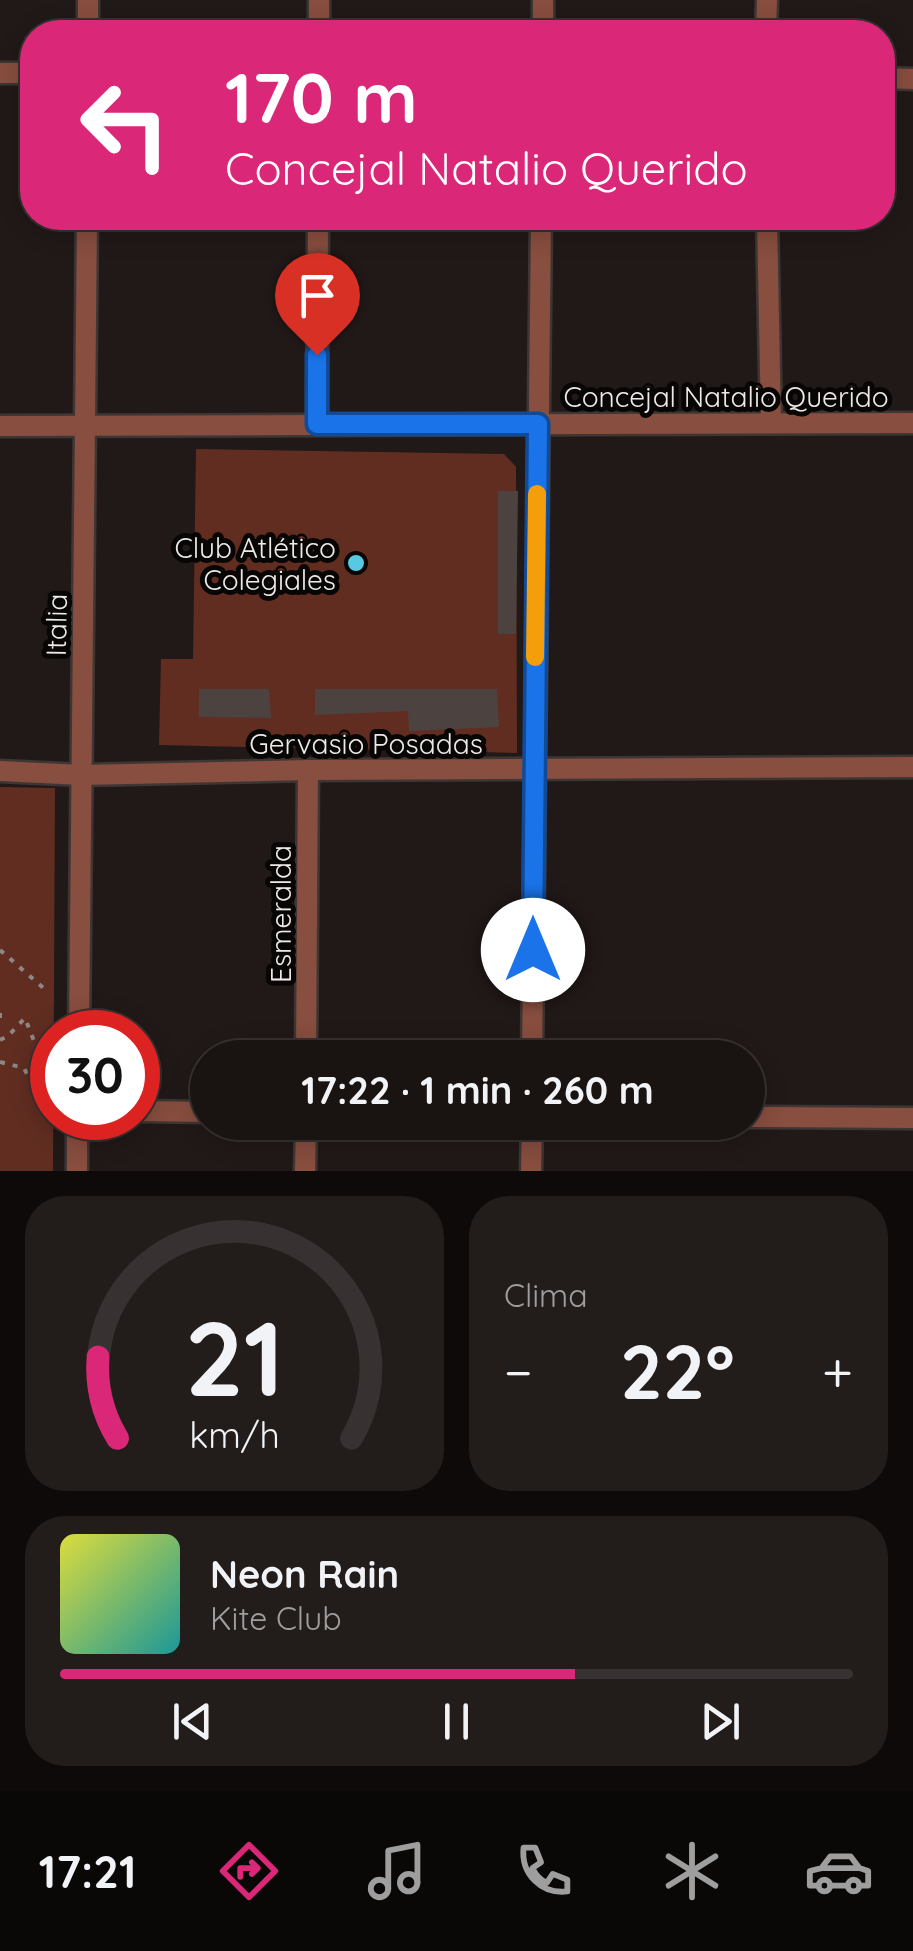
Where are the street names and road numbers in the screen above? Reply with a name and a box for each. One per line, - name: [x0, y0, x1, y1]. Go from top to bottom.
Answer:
- street label: Concejal Natalio Querido: [563, 379, 889, 414]
- street label: Italia: [38, 593, 74, 657]
- street label: Gervasio Posadas: [249, 726, 483, 761]
- street label: Esmeralda: [263, 845, 298, 983]

